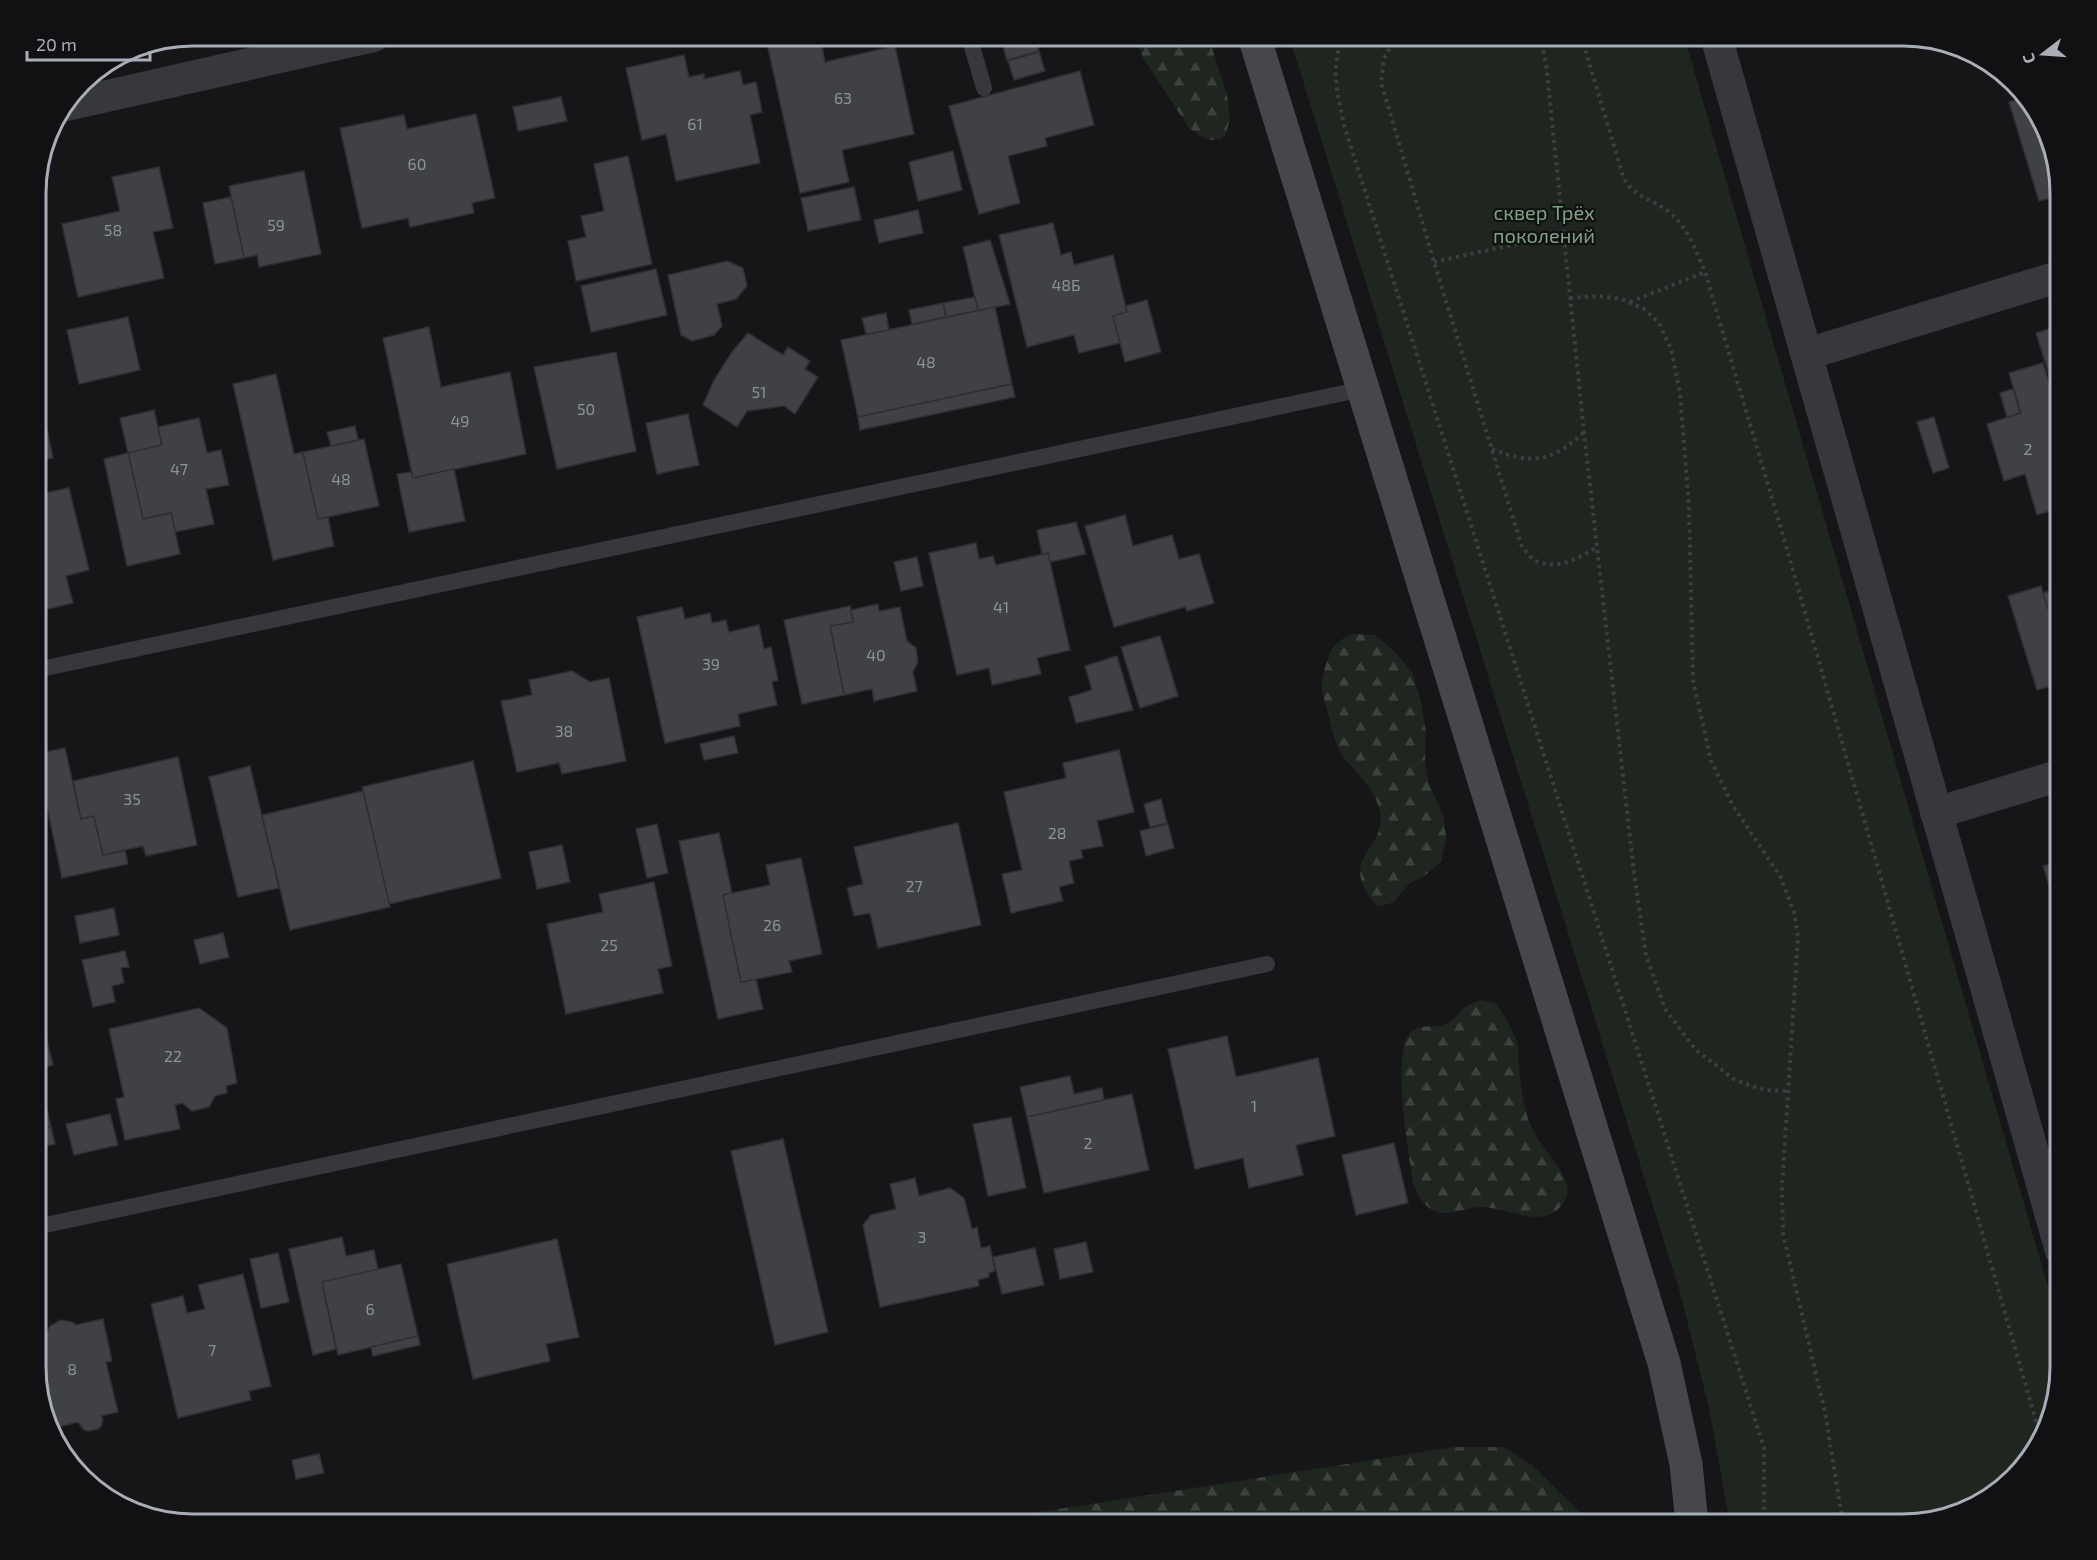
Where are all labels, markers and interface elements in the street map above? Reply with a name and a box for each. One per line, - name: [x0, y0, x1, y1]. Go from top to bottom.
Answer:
- scale bar: [27, 24, 150, 62]
- north arrow: [2013, 24, 2073, 84]
- text: 20 m: [36, 33, 77, 55]
- text: С: [2018, 51, 2039, 66]
- house number: 63: [834, 88, 852, 107]
- house number: 61: [687, 114, 703, 133]
- house number: 60: [408, 154, 426, 173]
- park label: сквер Трёх поколений: [1493, 200, 1595, 247]
- house number: 59: [267, 215, 285, 234]
- house number: 58: [104, 220, 122, 239]
- house number: 48Б: [1051, 275, 1081, 294]
- house number: 48: [916, 352, 936, 371]
- house number: 51: [752, 382, 766, 401]
- house number: 50: [577, 399, 595, 418]
- house number: 49: [451, 411, 470, 430]
- house number: 2: [2024, 439, 2033, 458]
- house number: 47: [170, 459, 188, 478]
- house number: 48: [331, 469, 351, 488]
- house number: 41: [993, 597, 1009, 616]
- house number: 40: [866, 645, 886, 664]
- house number: 39: [702, 654, 720, 673]
- house number: 38: [555, 721, 573, 740]
- house number: 35: [123, 789, 141, 808]
- house number: 28: [1048, 823, 1066, 842]
- house number: 27: [905, 876, 923, 895]
- house number: 26: [763, 915, 781, 934]
- house number: 25: [600, 935, 618, 954]
- house number: 22: [164, 1046, 182, 1065]
- house number: 1: [1251, 1096, 1257, 1115]
- house number: 2: [1084, 1133, 1093, 1152]
- house number: 3: [918, 1227, 926, 1246]
- house number: 6: [365, 1299, 375, 1318]
- house number: 7: [208, 1340, 216, 1359]
- house number: 8: [67, 1359, 77, 1378]

